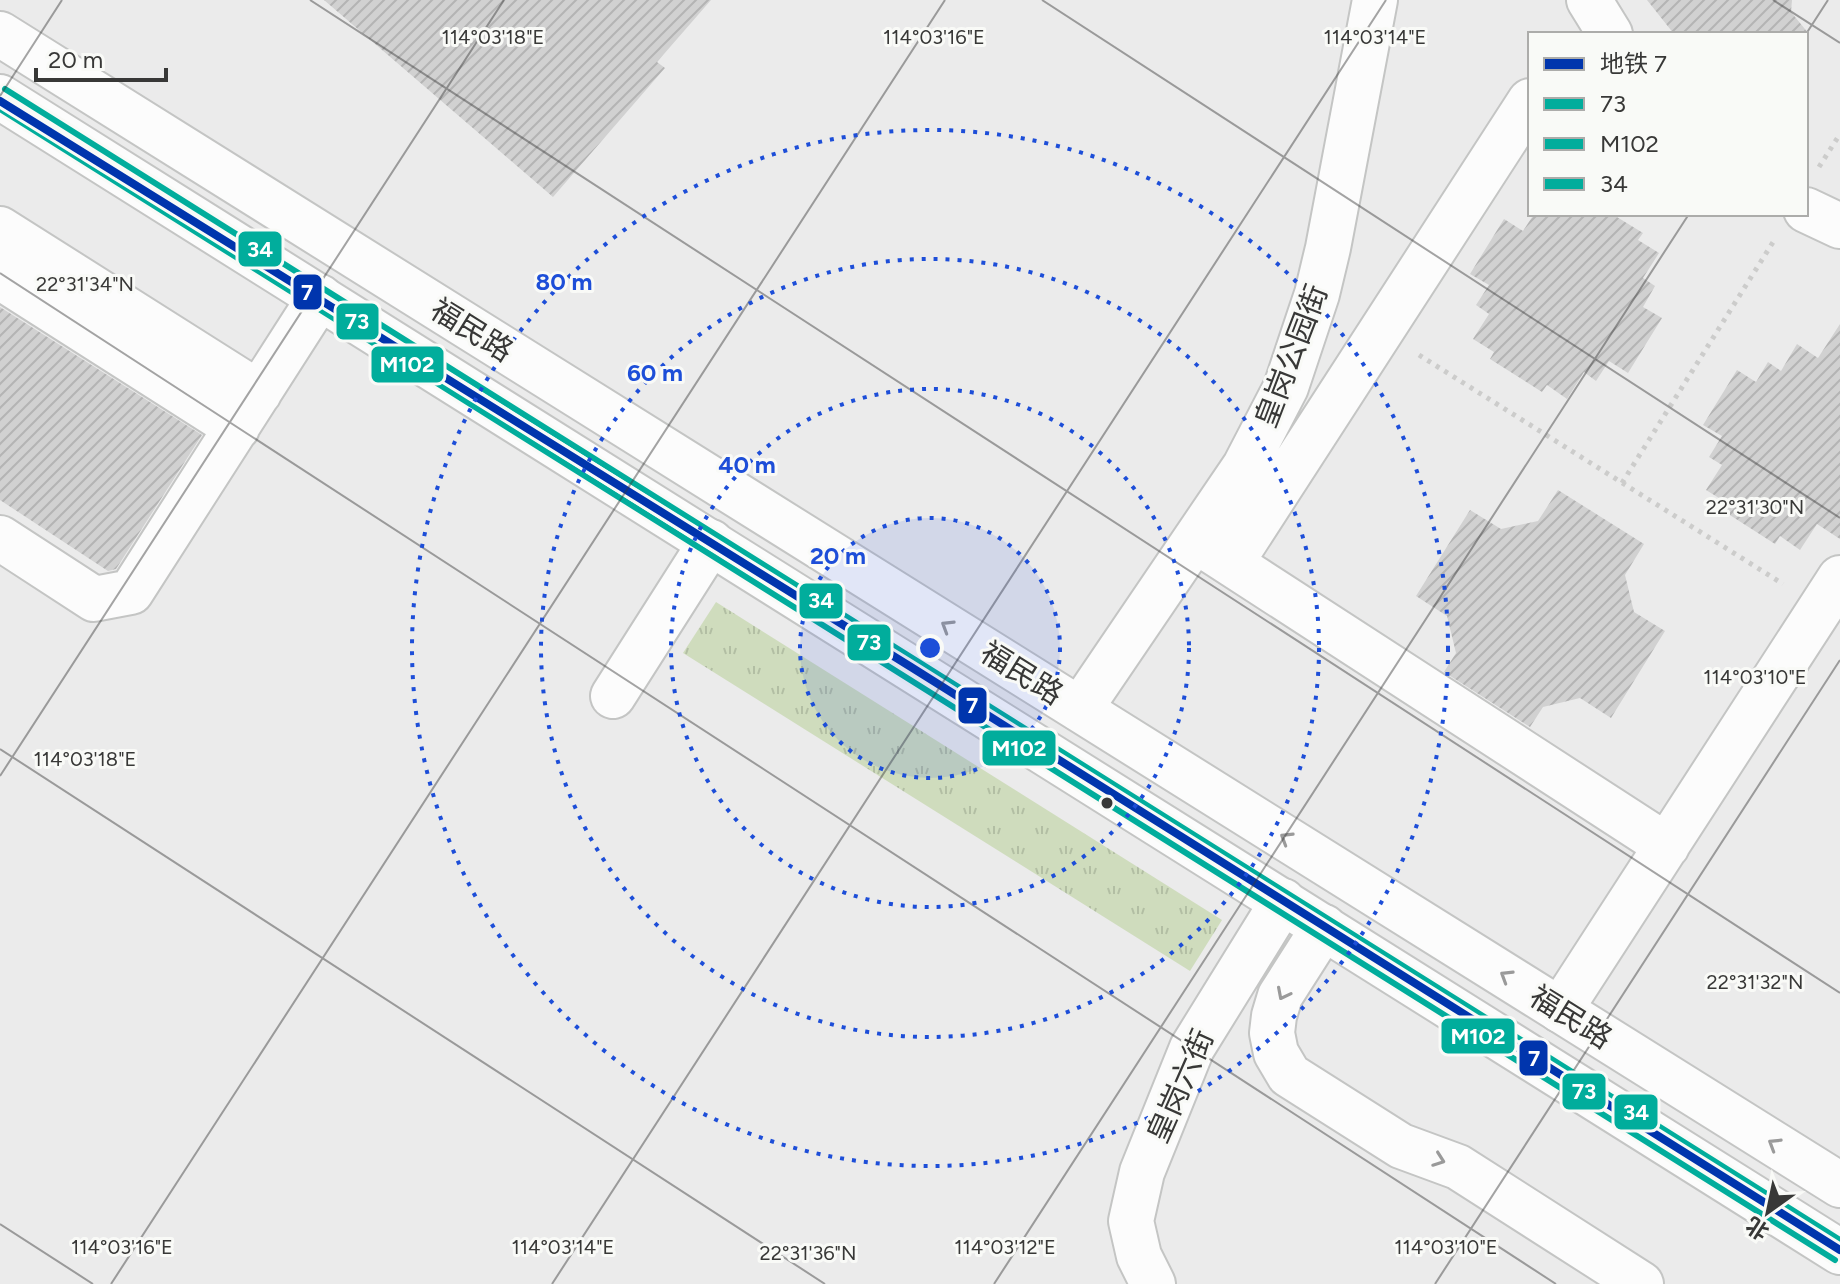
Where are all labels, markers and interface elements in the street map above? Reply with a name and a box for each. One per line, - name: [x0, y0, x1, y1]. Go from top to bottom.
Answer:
- text: 114°03'18"E: [442, 25, 544, 49]
- text: 114°03'16"E: [883, 25, 985, 49]
- text: 114°03'14"E: [1324, 25, 1426, 49]
- scale bar: [36, 32, 166, 82]
- legend: [1528, 32, 1808, 216]
- text: 20 m: [48, 45, 103, 74]
- text: 地铁 7: [1600, 49, 1667, 78]
- text: 73: [1600, 89, 1626, 118]
- text: M102: [1600, 129, 1659, 158]
- text: 34: [1600, 169, 1628, 198]
- line badge: 34: [237, 230, 283, 268]
- text: 34: [247, 236, 273, 263]
- text: 80 m: [536, 267, 592, 296]
- text: 22°31'34"N: [36, 272, 134, 296]
- line badge: 7: [292, 273, 323, 311]
- text: 7: [301, 279, 313, 306]
- street label: 皇岗公园街: [1247, 279, 1335, 433]
- street label: 福民路: [424, 290, 520, 370]
- line badge: 73: [335, 302, 380, 341]
- text: 73: [345, 308, 369, 335]
- line badge: M102: [370, 345, 445, 384]
- text: M102: [379, 351, 435, 378]
- text: 60 m: [627, 358, 683, 387]
- text: 40 m: [718, 450, 776, 479]
- text: 22°31'30"N: [1706, 495, 1804, 519]
- text: 20 m: [810, 541, 866, 570]
- line badge: 34: [798, 582, 844, 620]
- text: 34: [808, 587, 834, 614]
- one-way arrow: [941, 621, 955, 636]
- line badge: 73: [846, 623, 892, 662]
- text: 73: [857, 629, 881, 656]
- street label: 福民路: [974, 633, 1070, 713]
- centre of rings: [916, 634, 944, 662]
- text: 114°03'10"E: [1703, 665, 1807, 689]
- line badge: 7: [957, 686, 988, 725]
- text: 7: [966, 692, 978, 719]
- line badge: M102: [981, 729, 1057, 767]
- text: M102: [991, 735, 1047, 762]
- text: 114°03'18"E: [34, 747, 136, 771]
- unlabelled marker: [1099, 795, 1115, 811]
- one-way arrow: [1280, 833, 1295, 848]
- text: 22°31'32"N: [1707, 970, 1803, 994]
- one-way arrow: [1500, 971, 1515, 986]
- street label: 福民路: [1523, 977, 1619, 1057]
- one-way arrow: [1278, 985, 1293, 1000]
- line badge: M102: [1440, 1017, 1516, 1055]
- text: M102: [1450, 1023, 1506, 1050]
- street label: 皇岗六街: [1139, 1024, 1221, 1148]
- line badge: 7: [1518, 1039, 1549, 1077]
- text: 7: [1528, 1045, 1540, 1072]
- line badge: 73: [1561, 1072, 1607, 1111]
- text: 73: [1572, 1078, 1596, 1105]
- line badge: 34: [1613, 1093, 1659, 1131]
- text: 34: [1623, 1099, 1649, 1126]
- one-way arrow: [1768, 1138, 1783, 1154]
- one-way arrow: [1431, 1150, 1445, 1167]
- north arrow: [1728, 1172, 1808, 1252]
- text: 北: [1741, 1211, 1774, 1246]
- text: 114°03'16"E: [71, 1235, 173, 1259]
- text: 114°03'14"E: [512, 1235, 614, 1259]
- text: 114°03'12"E: [954, 1235, 1056, 1259]
- text: 114°03'10"E: [1394, 1235, 1498, 1259]
- text: 22°31'36"N: [760, 1241, 856, 1265]

